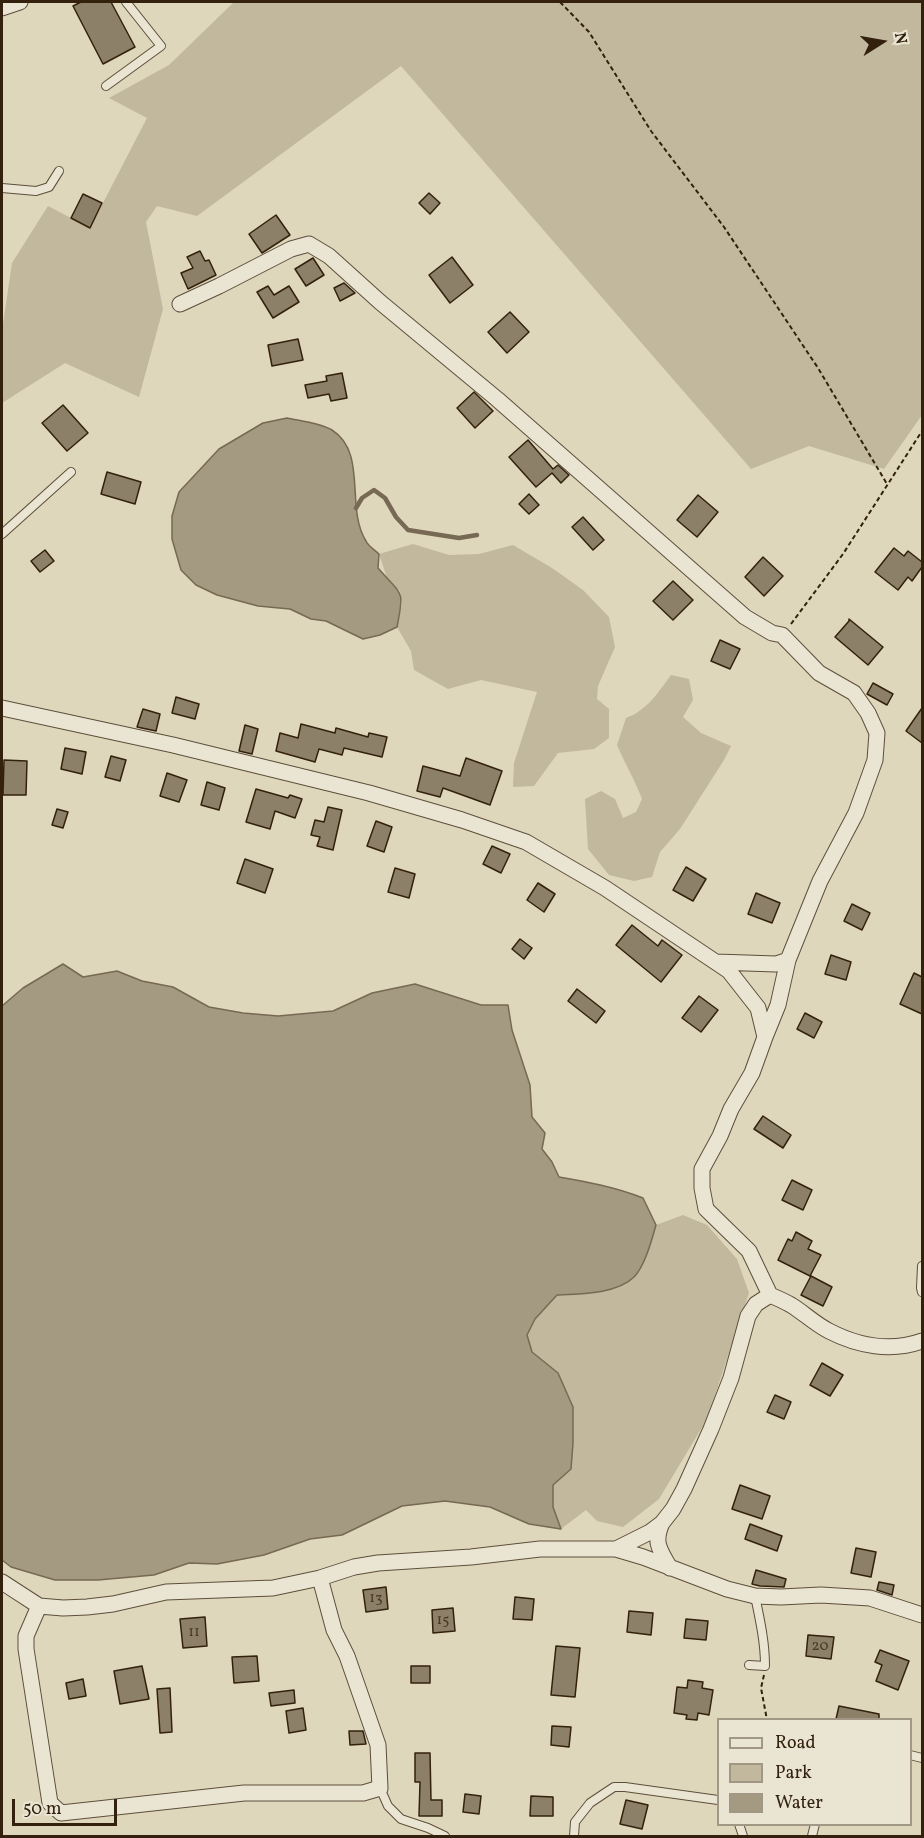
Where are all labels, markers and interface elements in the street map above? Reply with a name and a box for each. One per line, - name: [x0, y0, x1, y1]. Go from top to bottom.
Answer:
- north arrow: [852, 12, 912, 72]
- text: N: [888, 31, 912, 46]
- house number: 13: [369, 1590, 383, 1608]
- house number: 15: [436, 1612, 450, 1630]
- house number: 11: [188, 1624, 200, 1642]
- house number: 20: [812, 1638, 828, 1656]
- legend: [717, 1718, 912, 1826]
- text: Road: [775, 1731, 816, 1756]
- text: Park: [775, 1761, 812, 1786]
- scale bar: [15, 1787, 120, 1825]
- text: Water: [775, 1791, 823, 1816]
- text: 50 m: [23, 1797, 62, 1822]

